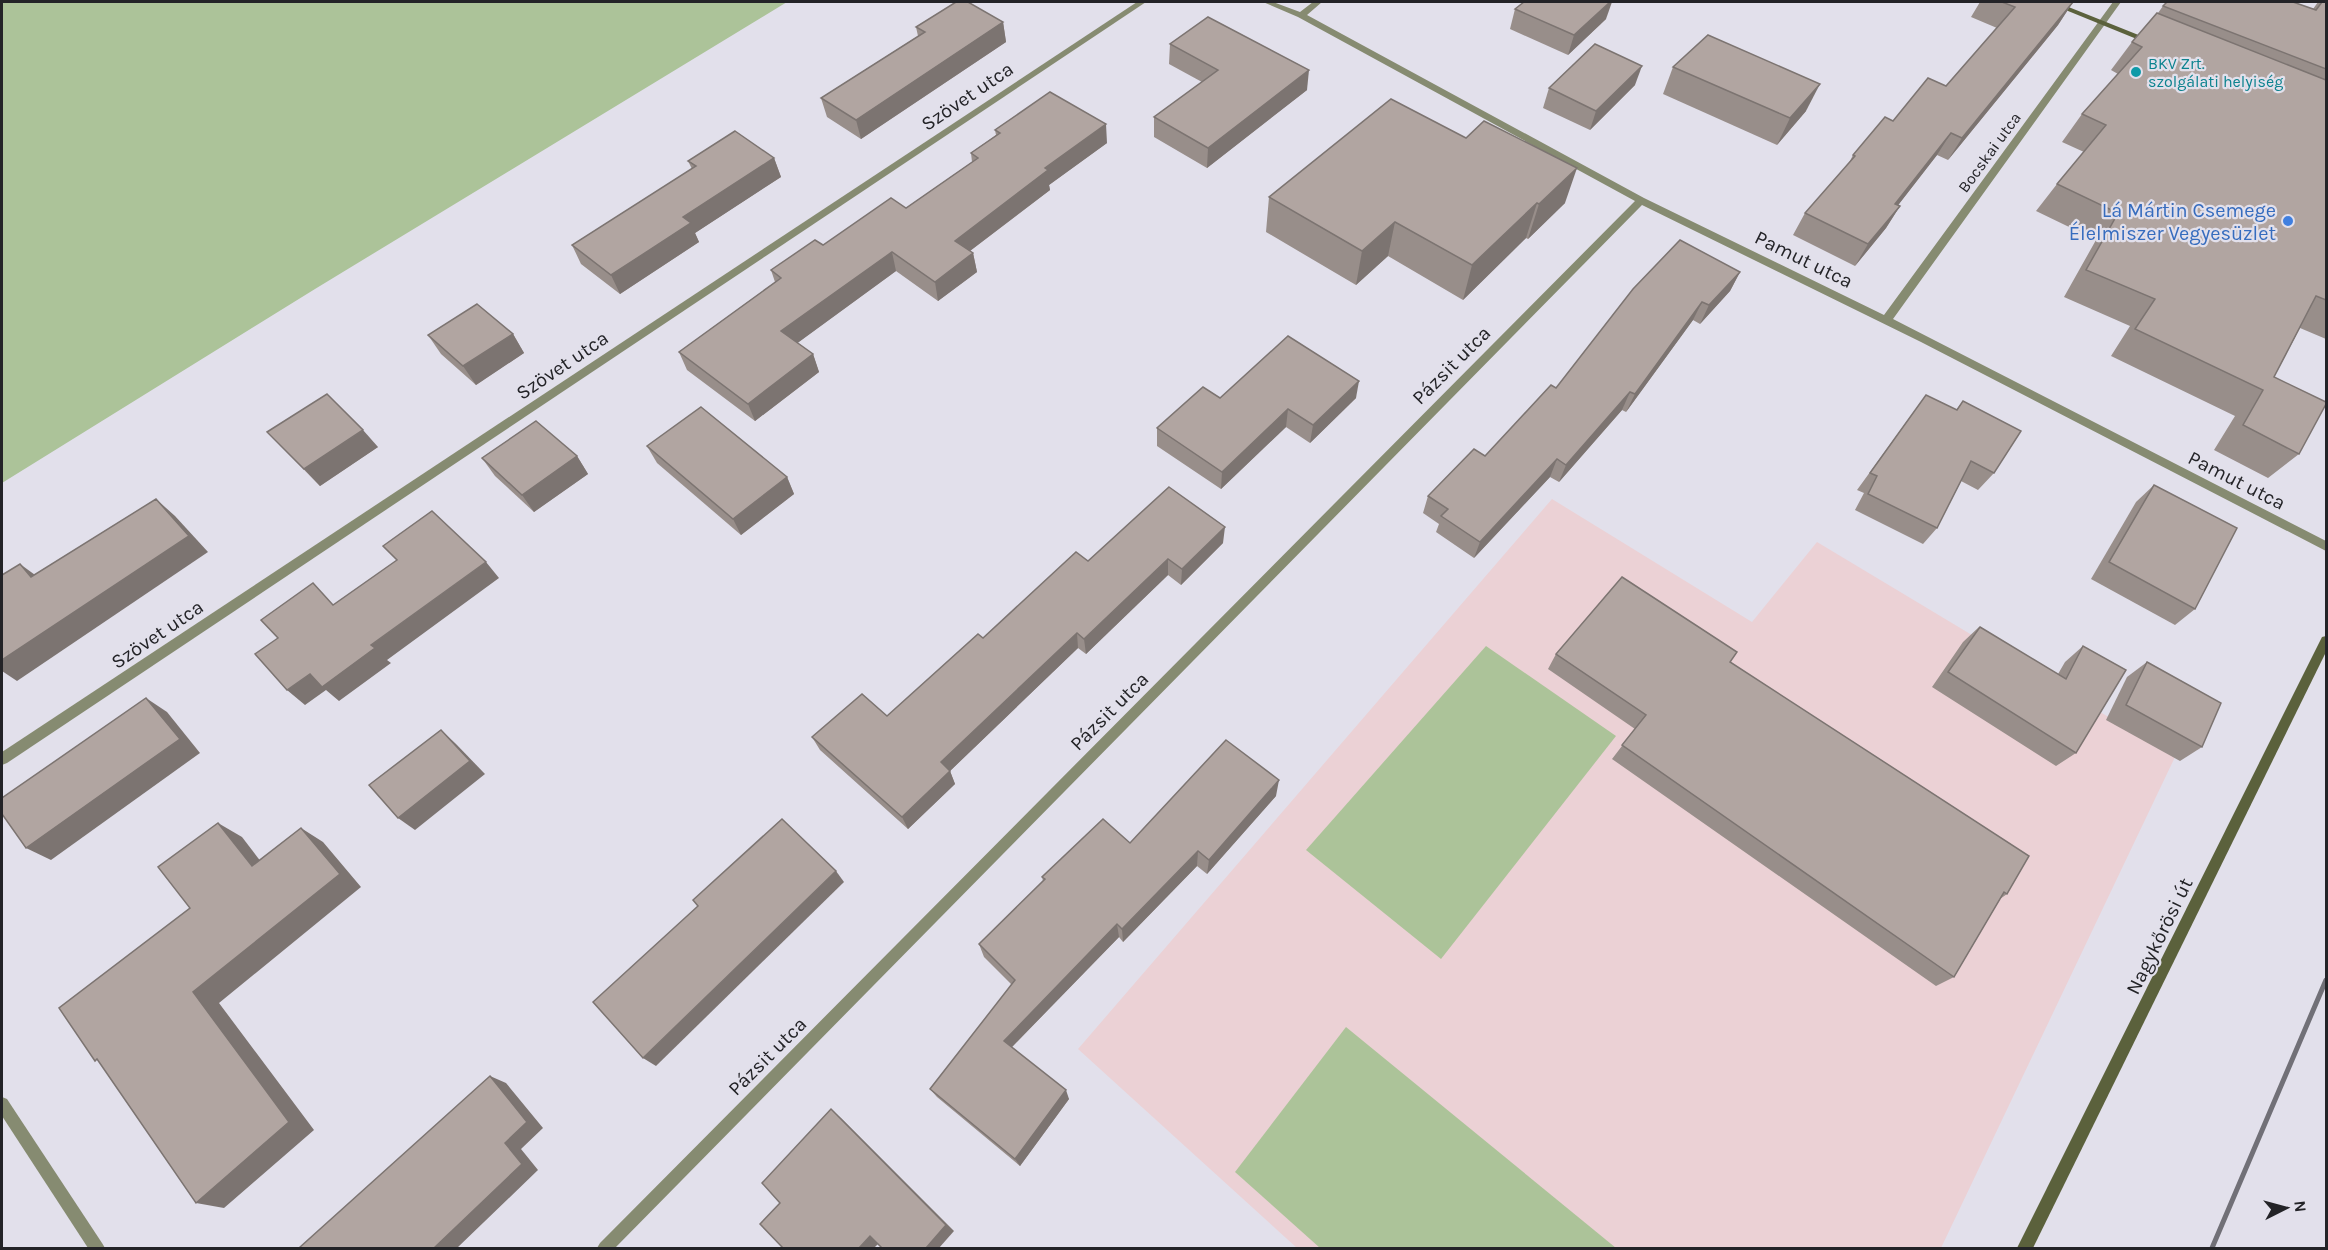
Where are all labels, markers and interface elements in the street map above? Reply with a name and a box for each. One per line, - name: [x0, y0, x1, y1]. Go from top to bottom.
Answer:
- place label: BKV Zrt. szolgálati helyiség: [2148, 54, 2283, 91]
- street label: Szövet utca: [917, 57, 1018, 136]
- marker: BKV Zrt. szolgálati helyiség: [2129, 65, 2143, 79]
- street label: Bocskai utca: [1954, 108, 2025, 196]
- place label: Lá Mártin Csemege Élelmiszer Vegyesüzlet: [2069, 199, 2276, 245]
- marker: Lá Mártin Csemege Élelmiszer Vegyesüzlet: [2281, 214, 2295, 228]
- street label: Pamut utca: [1751, 226, 1857, 293]
- street label: Pázsit utca: [1407, 321, 1495, 409]
- street label: Szövet utca: [512, 326, 613, 405]
- street label: Pamut utca: [2184, 446, 2289, 515]
- street label: Szövet utca: [107, 595, 208, 674]
- street label: Pázsit utca: [1065, 667, 1153, 755]
- street label: Nagykőrösi út: [2121, 874, 2198, 998]
- street label: Pázsit utca: [723, 1012, 811, 1100]
- north arrow: [2256, 1178, 2316, 1238]
- text: N: [2290, 1200, 2310, 1213]

